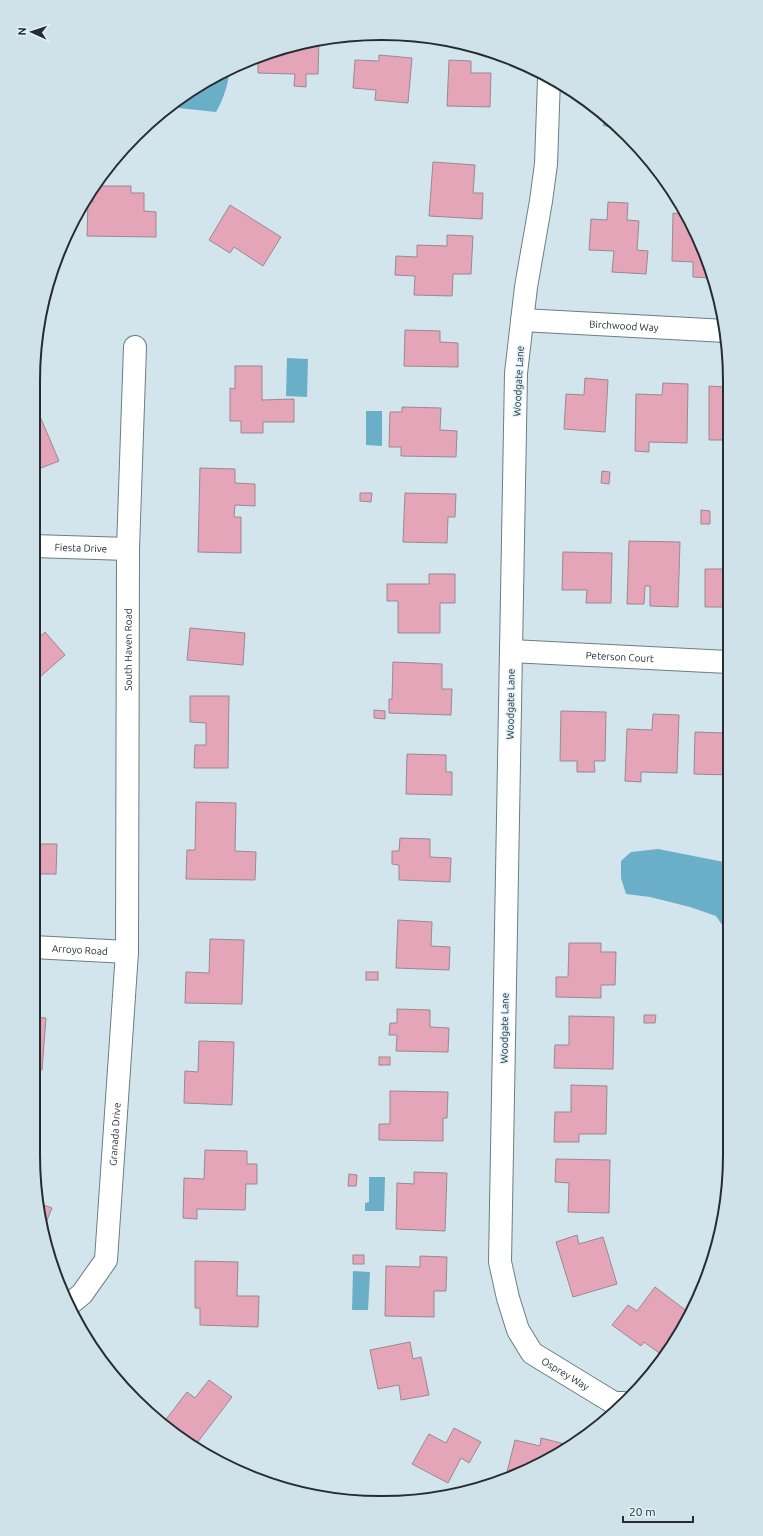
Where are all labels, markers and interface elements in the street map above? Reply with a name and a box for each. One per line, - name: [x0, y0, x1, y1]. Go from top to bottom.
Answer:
- north arrow: [12, 12, 52, 52]
- text: N: [16, 27, 28, 36]
- street label: Birchwood Way: [589, 319, 659, 333]
- street label: Woodgate Lane: [511, 345, 526, 417]
- street label: Fiesta Drive: [54, 542, 107, 554]
- street label: South Haven Road: [123, 608, 134, 691]
- street label: Peterson Court: [585, 650, 654, 664]
- street label: Woodgate Lane: [504, 669, 517, 739]
- street label: Arroyo Road: [52, 943, 108, 957]
- street label: Woodgate Lane: [498, 993, 511, 1063]
- street label: Granada Drive: [107, 1102, 123, 1166]
- street label: Osprey Way: [540, 1355, 591, 1393]
- scale bar: [623, 1498, 693, 1524]
- text: 20 m: [629, 1505, 656, 1518]

